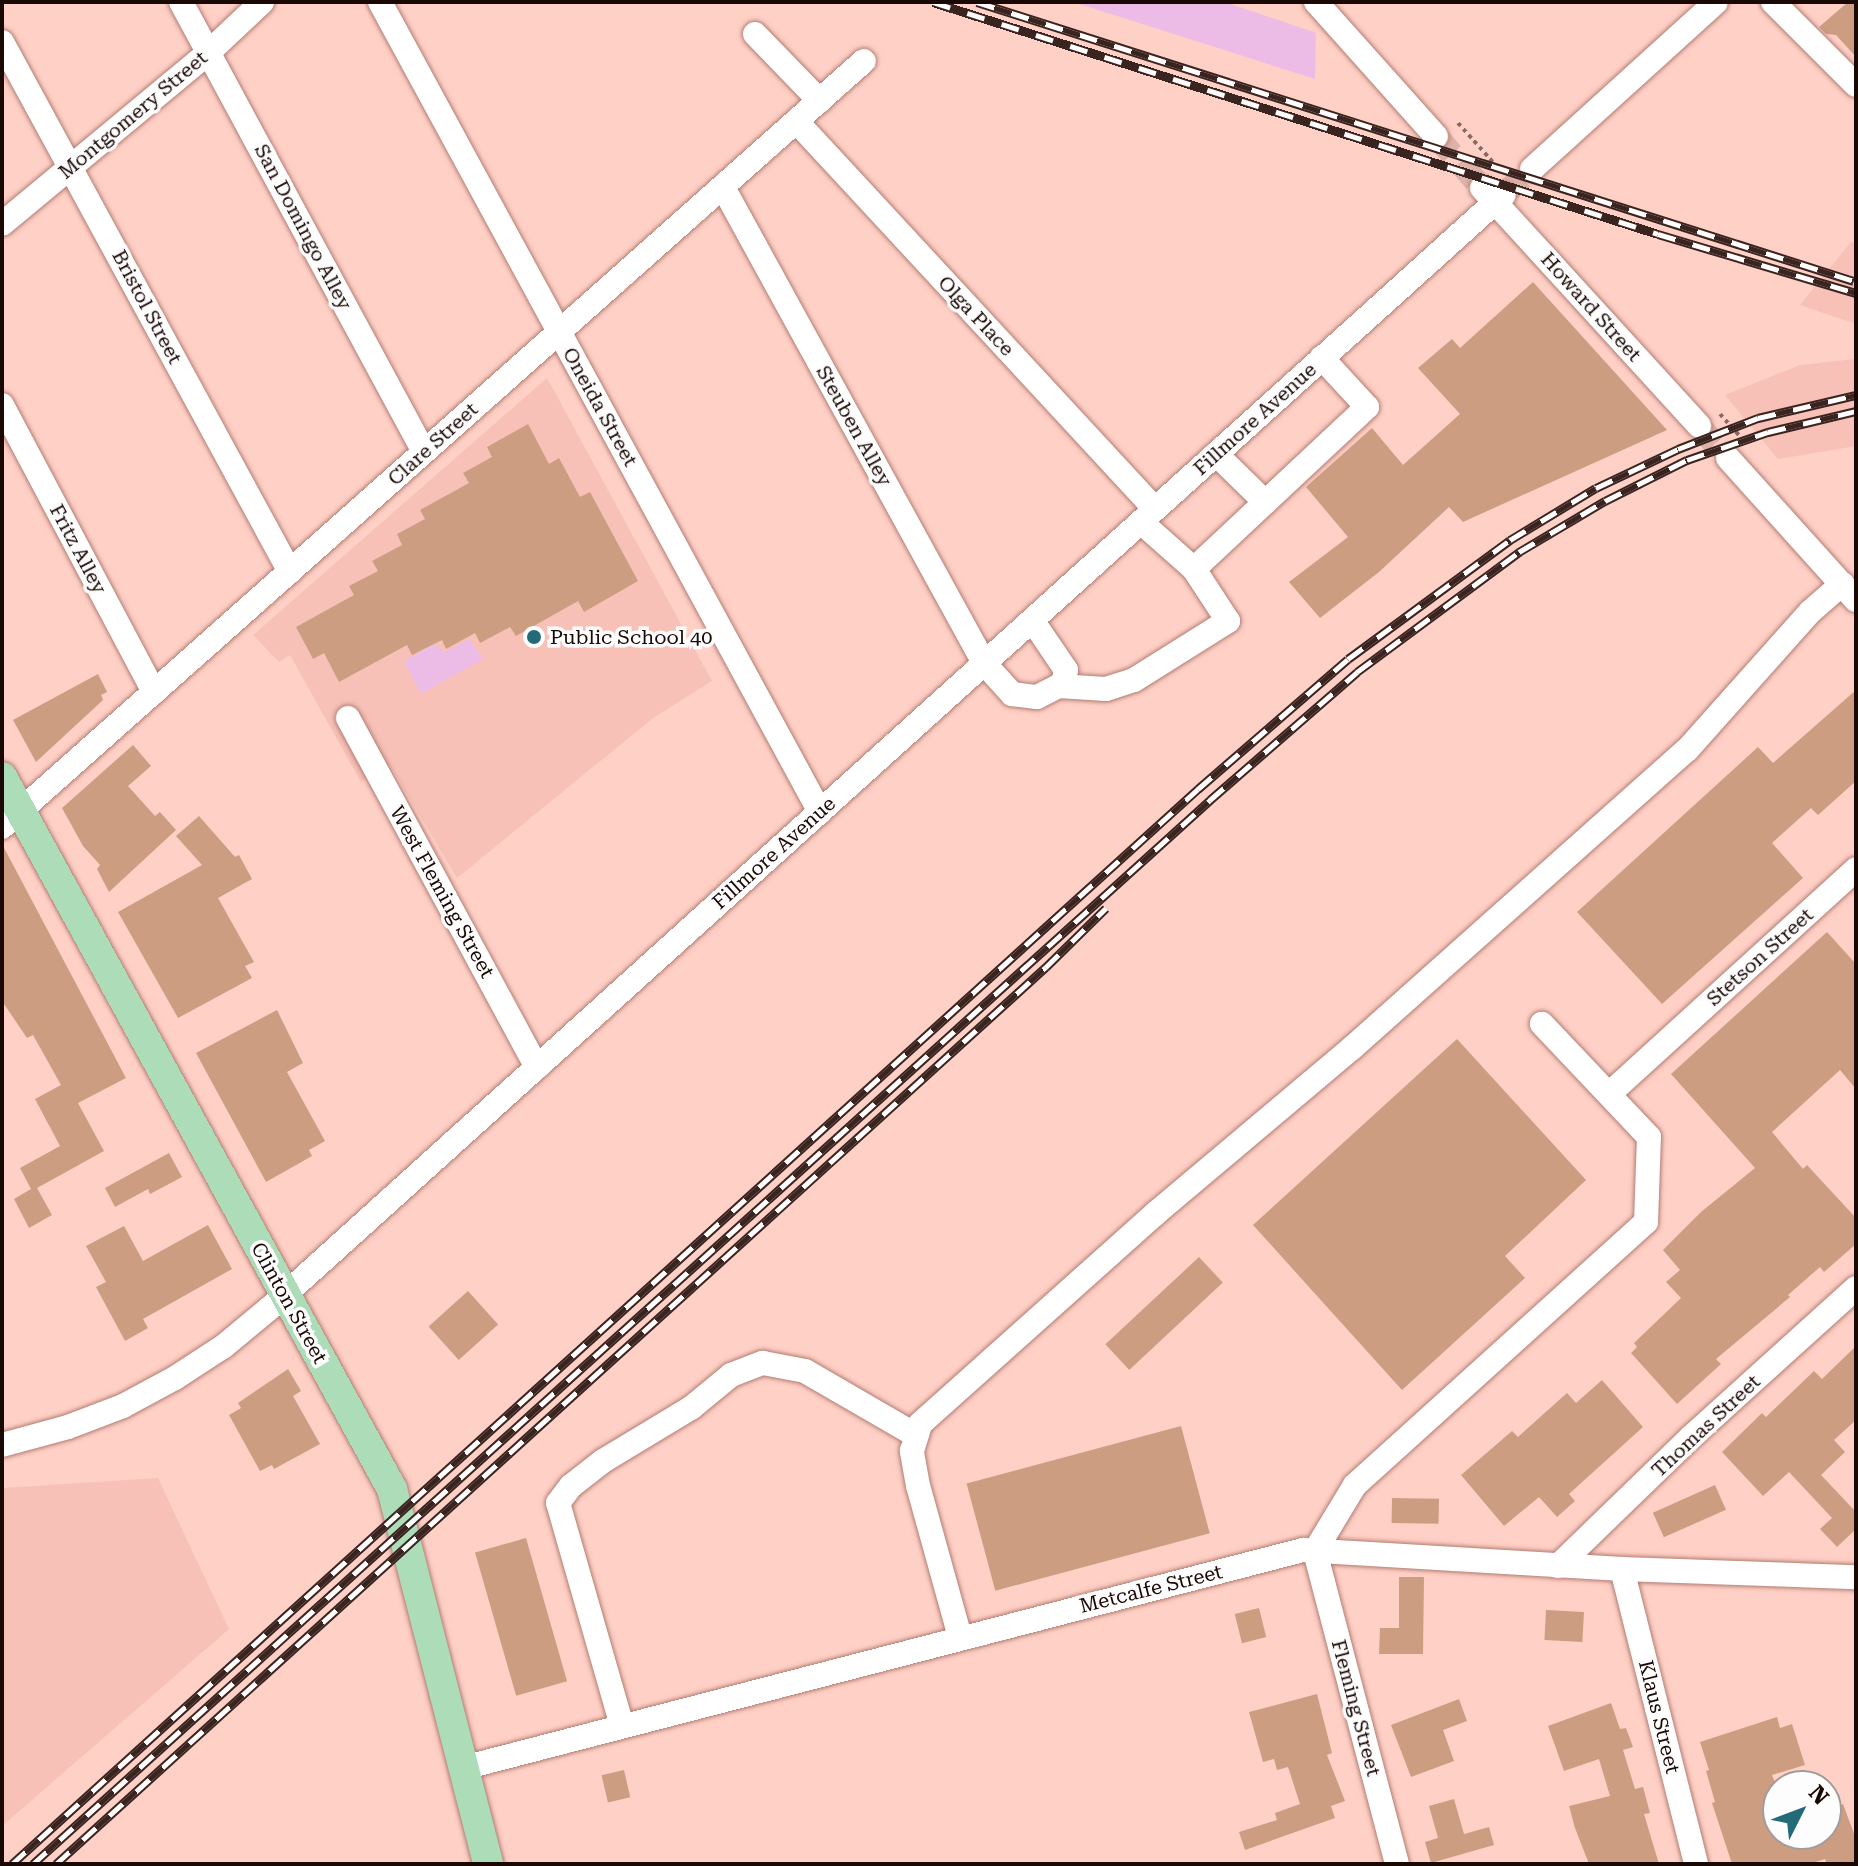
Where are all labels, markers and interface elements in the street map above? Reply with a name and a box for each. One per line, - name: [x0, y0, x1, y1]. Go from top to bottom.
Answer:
- street label: Montgomery Street: [54, 46, 212, 184]
- street label: San Domingo Alley: [249, 140, 357, 314]
- street label: Bristol Street: [107, 246, 187, 368]
- street label: Howard Street: [1536, 247, 1646, 367]
- street label: Olga Place: [933, 271, 1019, 361]
- street label: Oneida Street: [557, 343, 643, 471]
- street label: Fillmore Avenue: [1189, 358, 1321, 480]
- street label: Steuben Alley: [811, 362, 897, 490]
- street label: Clare Street: [383, 397, 483, 491]
- street label: Fritz Alley: [44, 500, 112, 598]
- place label: Public School 40: [550, 625, 712, 649]
- marker: Public School 40: [525, 628, 543, 646]
- street label: Fillmore Avenue: [708, 792, 840, 914]
- street label: West Fleming Street: [385, 802, 499, 982]
- street label: Stetson Street: [1702, 903, 1818, 1011]
- street label: Clinton Street: [246, 1238, 332, 1368]
- street label: Thomas Street: [1647, 1370, 1765, 1482]
- street label: Metcalfe Street: [1077, 1560, 1225, 1618]
- street label: Fleming Street: [1326, 1637, 1386, 1779]
- street label: Klaus Street: [1633, 1658, 1685, 1776]
- north arrow: [1762, 1770, 1842, 1850]
- text: N: [1804, 1780, 1834, 1810]

